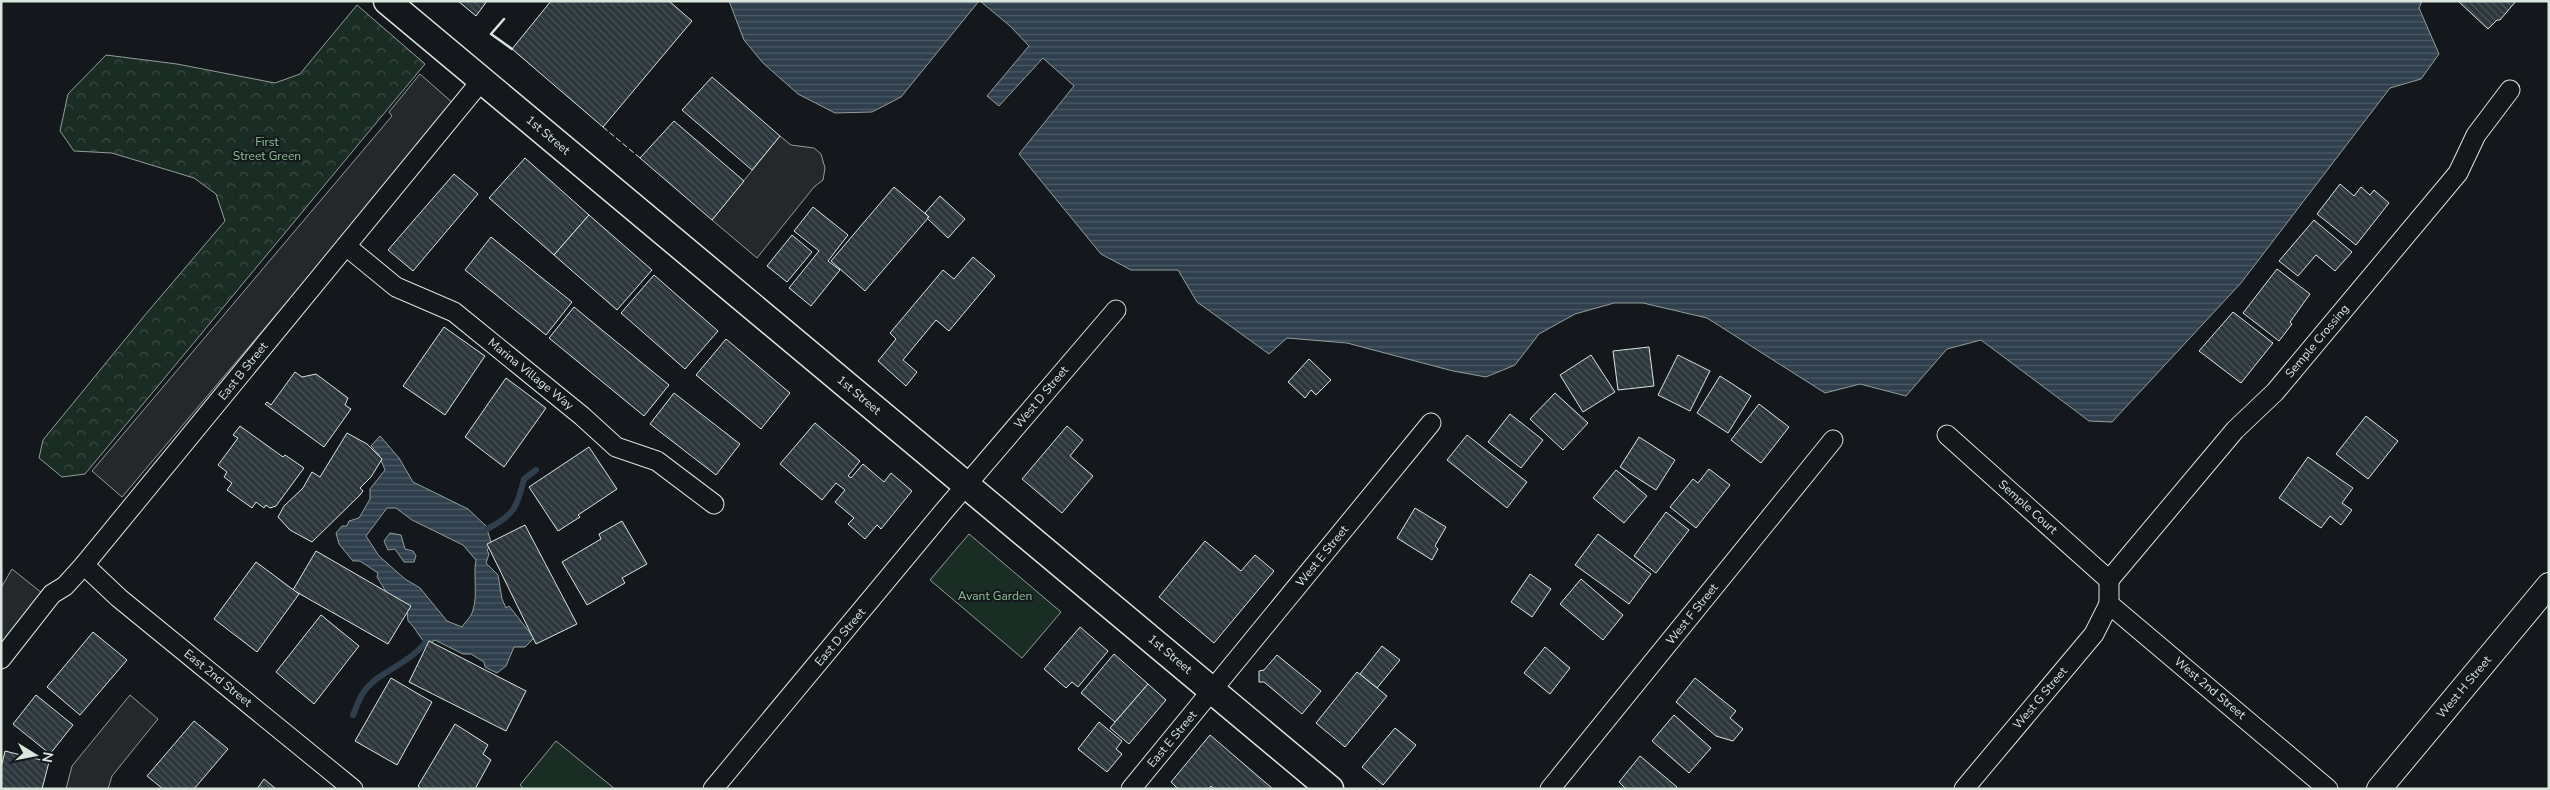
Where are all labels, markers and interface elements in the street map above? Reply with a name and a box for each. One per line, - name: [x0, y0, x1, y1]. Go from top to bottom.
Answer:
- street label: 1st Street: [523, 112, 574, 159]
- park label: First Street Green: [233, 134, 301, 164]
- street label: Semple Crossing: [2282, 301, 2352, 381]
- street label: Marina Village Way: [485, 334, 578, 414]
- street label: East B Street: [215, 338, 272, 403]
- street label: West D Street: [1010, 362, 1072, 431]
- street label: 1st Street: [834, 372, 885, 419]
- street label: Semple Court: [1995, 476, 2061, 538]
- street label: West E Street: [1292, 521, 1352, 590]
- street label: West F Street: [1662, 579, 1722, 648]
- park label: Avant Garden: [958, 588, 1032, 604]
- street label: East D Street: [811, 604, 869, 669]
- street label: 1st Street: [1145, 631, 1196, 678]
- street label: East 2nd Street: [181, 646, 256, 711]
- street label: West H Street: [2433, 652, 2495, 722]
- street label: West 2nd Street: [2171, 653, 2250, 723]
- street label: West G Street: [2009, 663, 2071, 732]
- street label: East E Street: [1144, 707, 1201, 771]
- north arrow: [10, 730, 60, 780]
- text: N: [37, 750, 58, 764]

